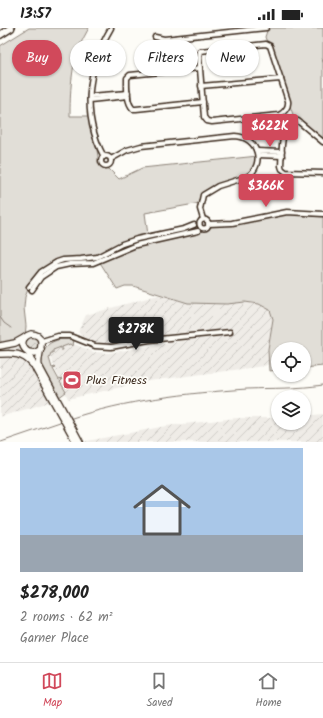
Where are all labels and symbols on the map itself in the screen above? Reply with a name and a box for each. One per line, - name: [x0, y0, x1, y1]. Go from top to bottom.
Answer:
- pin: $622K: [242, 114, 298, 148]
- pin: $366K: [238, 174, 294, 208]
- pin: $278K: [108, 317, 164, 351]
- sports icon: Plus Fitness: [61, 369, 83, 391]
- place label: Plus Fitness: [86, 371, 147, 390]

